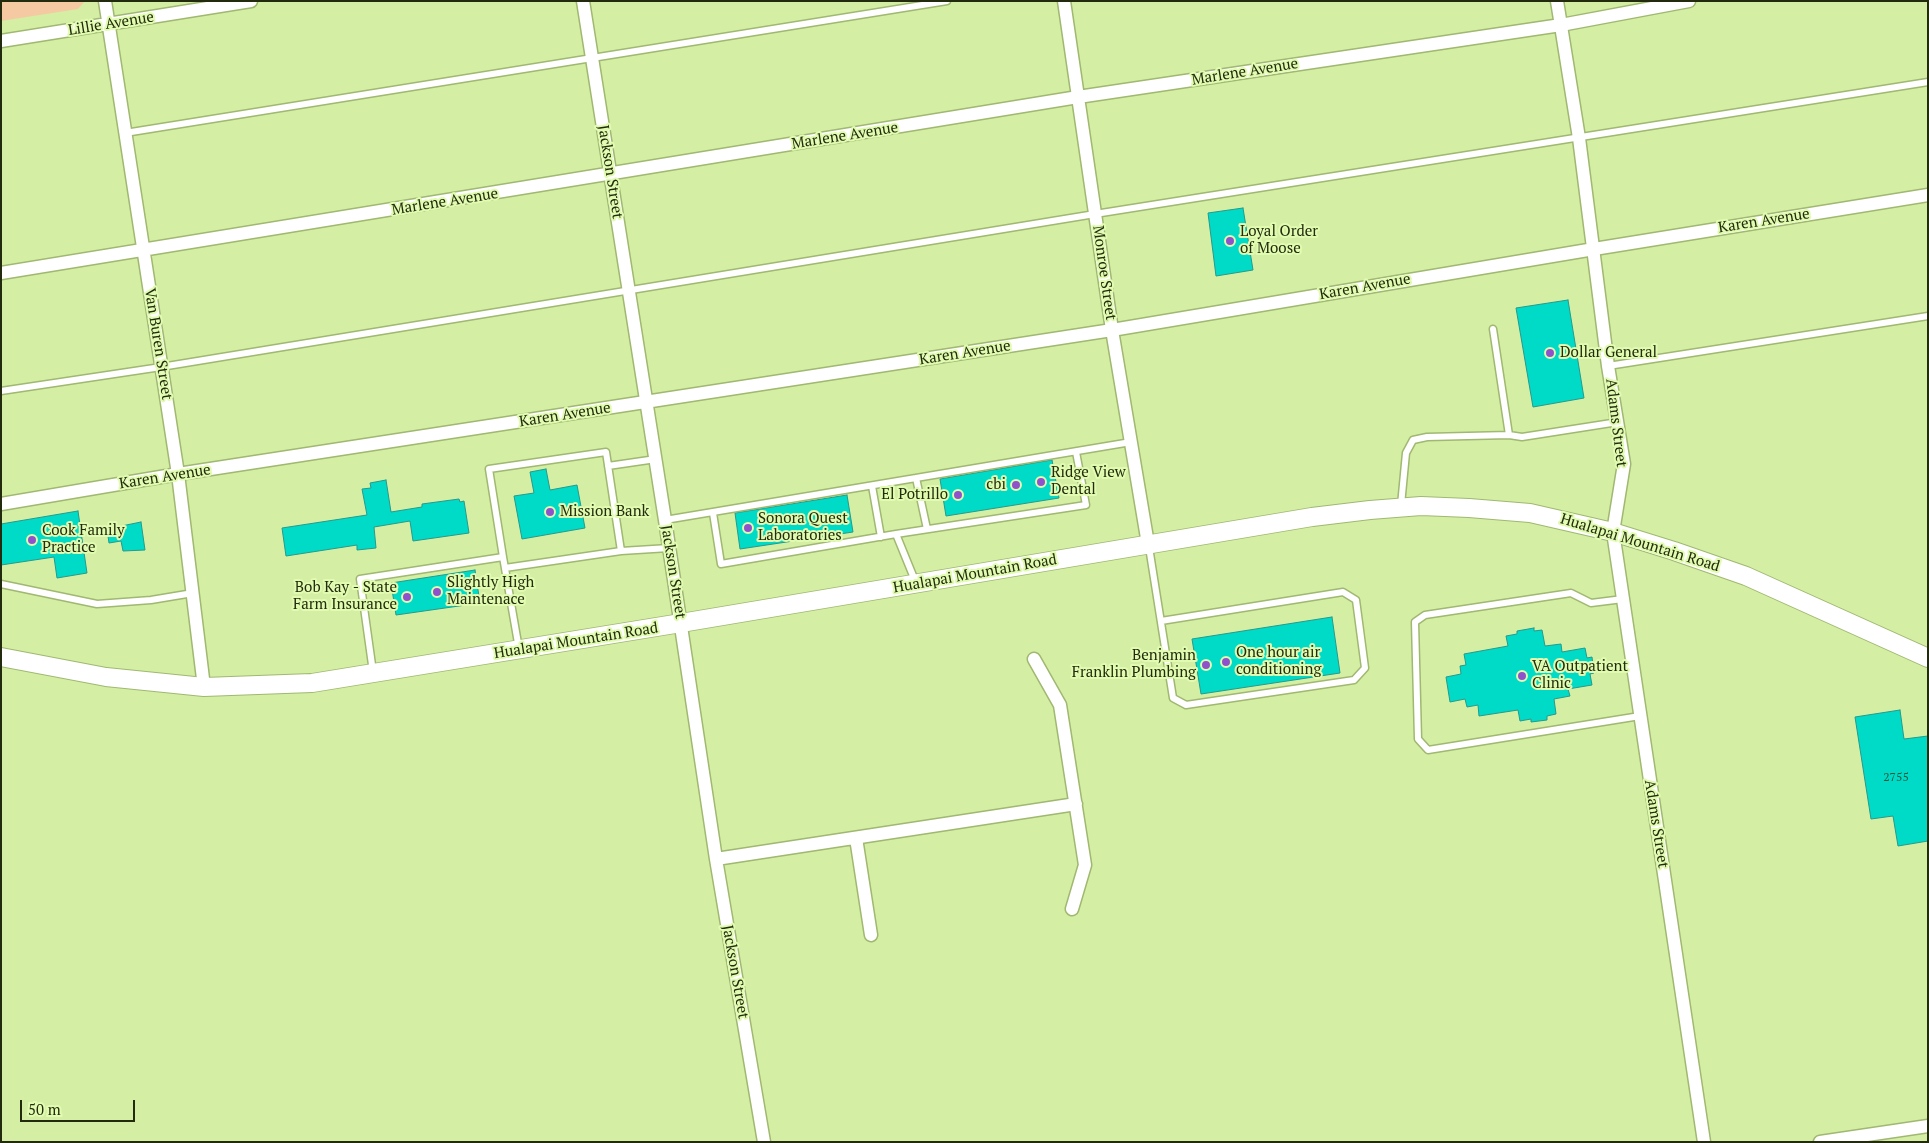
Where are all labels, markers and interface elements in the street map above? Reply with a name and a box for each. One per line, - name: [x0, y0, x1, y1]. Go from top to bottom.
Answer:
- street label: Lillie Avenue: [67, 8, 155, 40]
- street label: Marlene Avenue: [1190, 55, 1300, 89]
- street label: Marlene Avenue: [790, 119, 900, 153]
- street label: Jackson Street: [594, 124, 626, 220]
- street label: Marlene Avenue: [390, 185, 500, 219]
- street label: Karen Avenue: [1717, 205, 1811, 237]
- place label: Loyal Order of Moose: [1240, 223, 1318, 258]
- street label: Monroe Street: [1088, 224, 1120, 322]
- marker: Loyal Order of Moose: [1224, 235, 1236, 247]
- street label: Karen Avenue: [1318, 270, 1412, 304]
- street label: Van Buren Street: [140, 287, 176, 401]
- street label: Karen Avenue: [918, 337, 1012, 369]
- place label: Dollar General: [1560, 344, 1657, 362]
- marker: Dollar General: [1544, 347, 1556, 359]
- street label: Adams Street: [1602, 378, 1630, 468]
- street label: Karen Avenue: [518, 399, 612, 431]
- street label: Karen Avenue: [118, 461, 212, 493]
- place label: Ridge View Dental: [1051, 464, 1126, 499]
- place label: cbi: [986, 476, 1006, 494]
- marker: Ridge View Dental: [1035, 476, 1047, 488]
- marker: cbi: [1010, 479, 1022, 491]
- place label: El Potrillo: [881, 486, 948, 504]
- marker: El Potrillo: [952, 489, 964, 501]
- place label: Mission Bank: [560, 503, 649, 521]
- marker: Mission Bank: [544, 506, 556, 518]
- place label: Sonora Quest Laboratories: [758, 510, 848, 545]
- street label: Hualapai Mountain Road: [1558, 510, 1722, 576]
- place label: Cook Family Practice: [42, 522, 125, 557]
- marker: Sonora Quest Laboratories: [742, 522, 754, 534]
- street label: Jackson Street: [657, 524, 689, 620]
- marker: Cook Family Practice: [26, 534, 38, 546]
- street label: Hualapai Mountain Road: [892, 551, 1058, 597]
- place label: Slightly High Maintenace: [447, 574, 534, 609]
- place label: Bob Kay - State Farm Insurance: [293, 579, 397, 614]
- marker: Slightly High Maintenace: [431, 586, 443, 598]
- marker: Bob Kay - State Farm Insurance: [401, 591, 413, 603]
- street label: Hualapai Mountain Road: [493, 619, 659, 663]
- place label: One hour air conditioning: [1236, 644, 1321, 679]
- place label: Benjamin Franklin Plumbing: [1072, 647, 1196, 682]
- marker: One hour air conditioning: [1220, 656, 1232, 668]
- place label: VA Outpatient Clinic: [1532, 658, 1628, 693]
- marker: Benjamin Franklin Plumbing: [1200, 659, 1212, 671]
- marker: VA Outpatient Clinic: [1516, 670, 1528, 682]
- house number: 2755: [1883, 771, 1909, 785]
- street label: Adams Street: [1640, 779, 1672, 869]
- street label: Jackson Street: [718, 924, 752, 1020]
- scale bar: [22, 1090, 138, 1122]
- text: 50 m: [28, 1099, 61, 1119]

